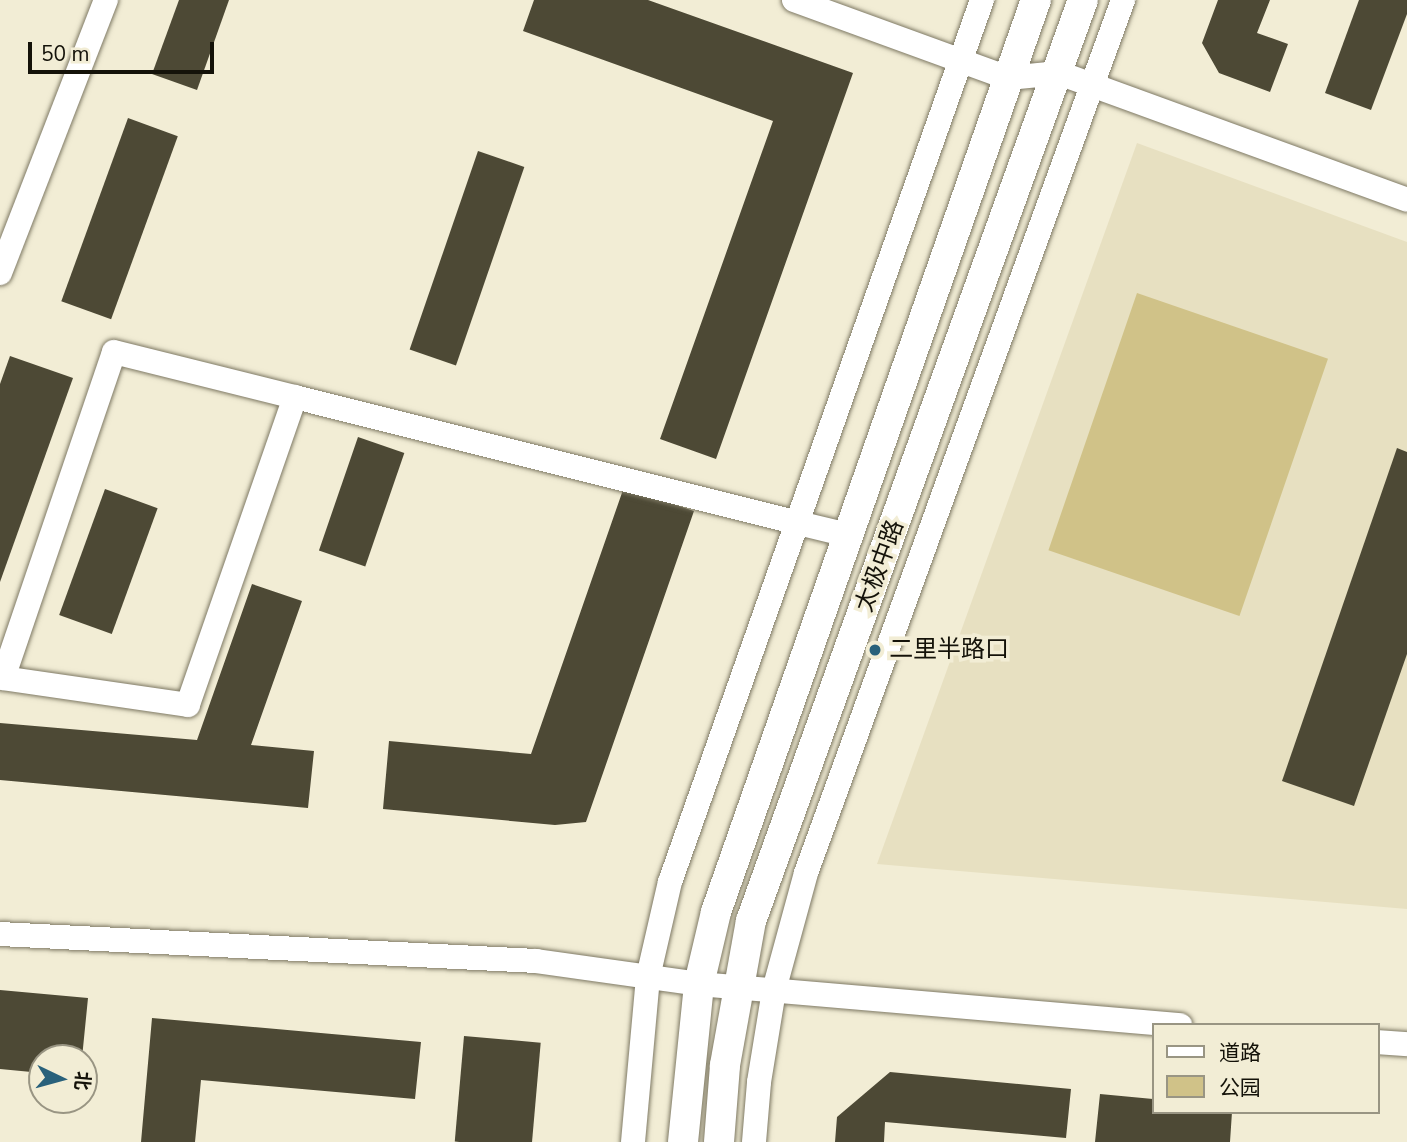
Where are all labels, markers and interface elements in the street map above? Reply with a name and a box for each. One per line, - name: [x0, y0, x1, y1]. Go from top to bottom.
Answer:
- scale bar: [32, 28, 217, 72]
- text: 50 m: [41, 40, 90, 68]
- street label: 太极中路: [850, 516, 910, 616]
- place label: 二里半路口: [889, 636, 1009, 664]
- marker: 二里半路口: [867, 642, 883, 658]
- legend: [1152, 1023, 1379, 1114]
- text: 道路: [1219, 1039, 1261, 1067]
- north arrow: [28, 1044, 98, 1114]
- text: 北: [68, 1070, 96, 1091]
- text: 公园: [1219, 1074, 1261, 1102]

